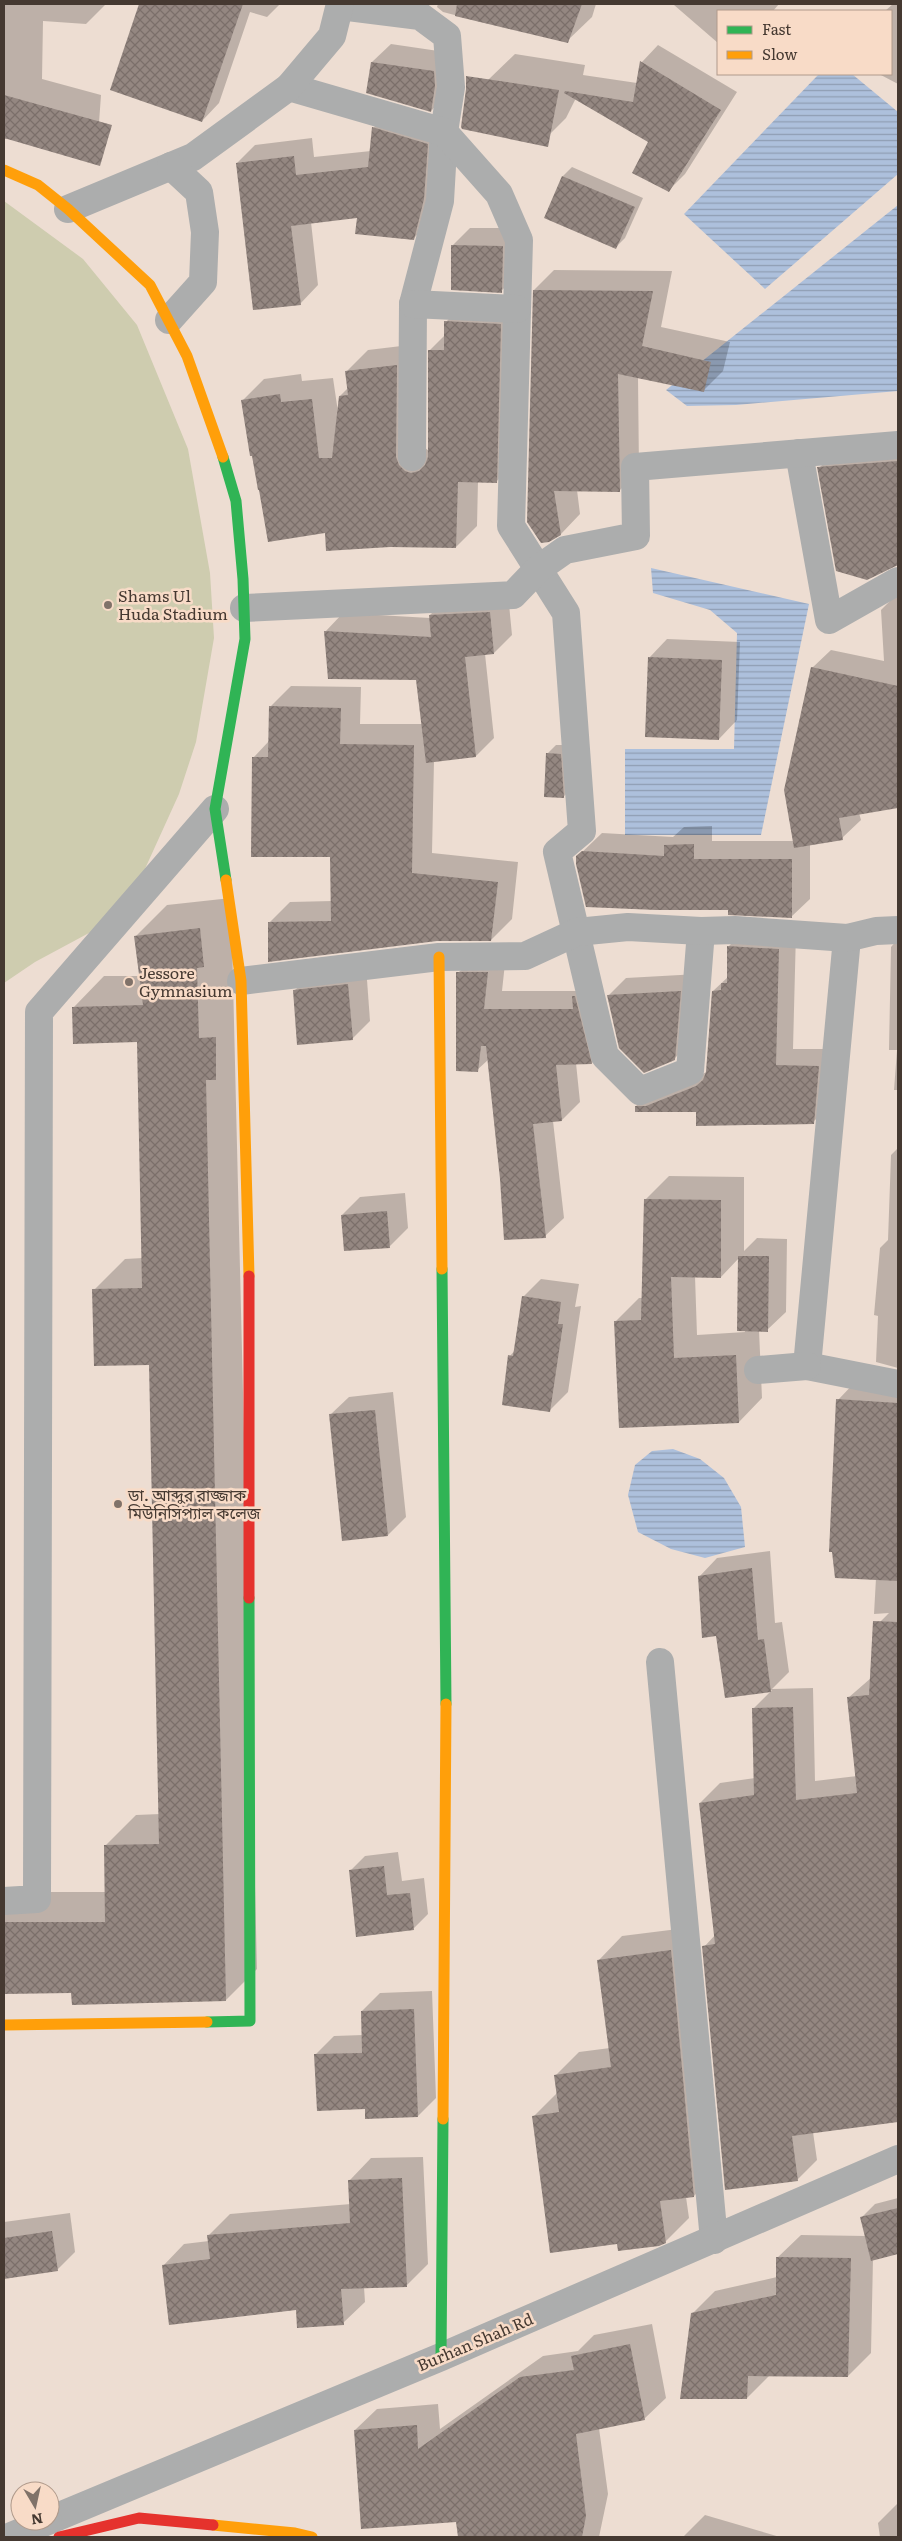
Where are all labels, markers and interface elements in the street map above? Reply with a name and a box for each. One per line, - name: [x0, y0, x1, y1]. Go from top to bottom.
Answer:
- legend: [717, 10, 892, 75]
- text: Fast: [762, 17, 791, 40]
- text: Slow: [762, 42, 797, 65]
- place label: Shams Ul Huda Stadium: [118, 583, 228, 625]
- marker: Shams Ul Huda Stadium: [102, 599, 114, 611]
- place label: Jessore Gymnasium: [139, 960, 233, 1002]
- marker: Jessore Gymnasium: [123, 976, 135, 988]
- place label: ডা. আব্দুর রাজ্জাক মিউনিসিপ্যাল কলেজ: [127, 1482, 261, 1524]
- marker: ডা. আব্দুর রাজ্জাক মিউনিসিপ্যাল কলেজ: [112, 1498, 124, 1510]
- street label: Burhan Shah Rd: [413, 2306, 537, 2376]
- north arrow: [10, 2481, 60, 2531]
- text: N: [30, 2509, 45, 2531]

